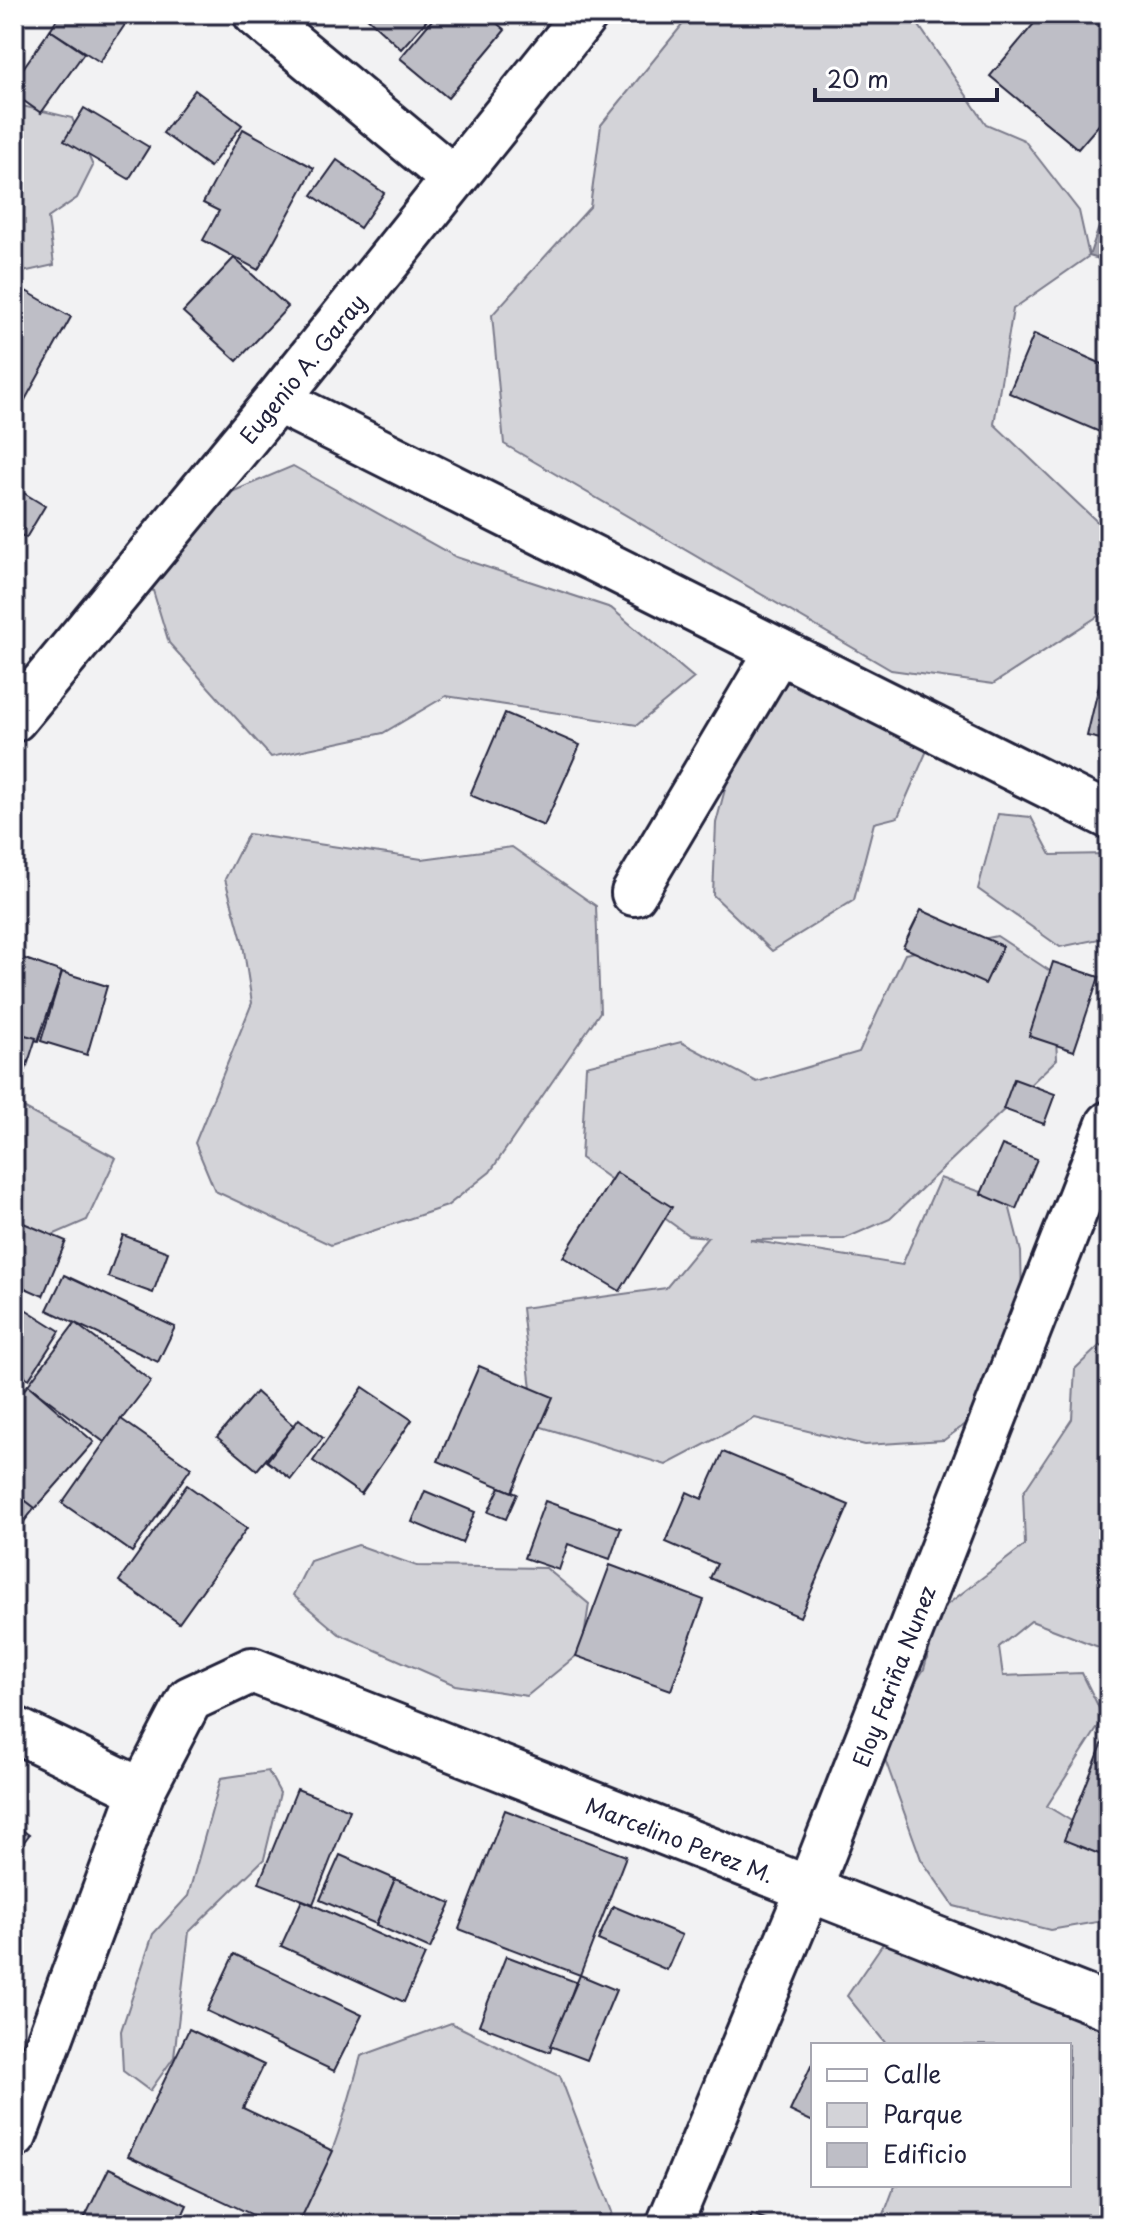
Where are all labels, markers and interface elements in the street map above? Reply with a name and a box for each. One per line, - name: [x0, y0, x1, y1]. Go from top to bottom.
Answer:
- scale bar: [815, 52, 997, 102]
- text: 20 m: [827, 60, 889, 96]
- street label: Eugenio A. Garay: [231, 286, 373, 450]
- street label: Eloy Fariña Nunez: [843, 1581, 943, 1771]
- street label: Marcelino Perez M.: [581, 1788, 779, 1890]
- legend: [811, 2043, 1071, 2187]
- text: Calle: [883, 2055, 941, 2091]
- text: Parque: [883, 2095, 963, 2131]
- text: Edificio: [883, 2135, 967, 2171]

